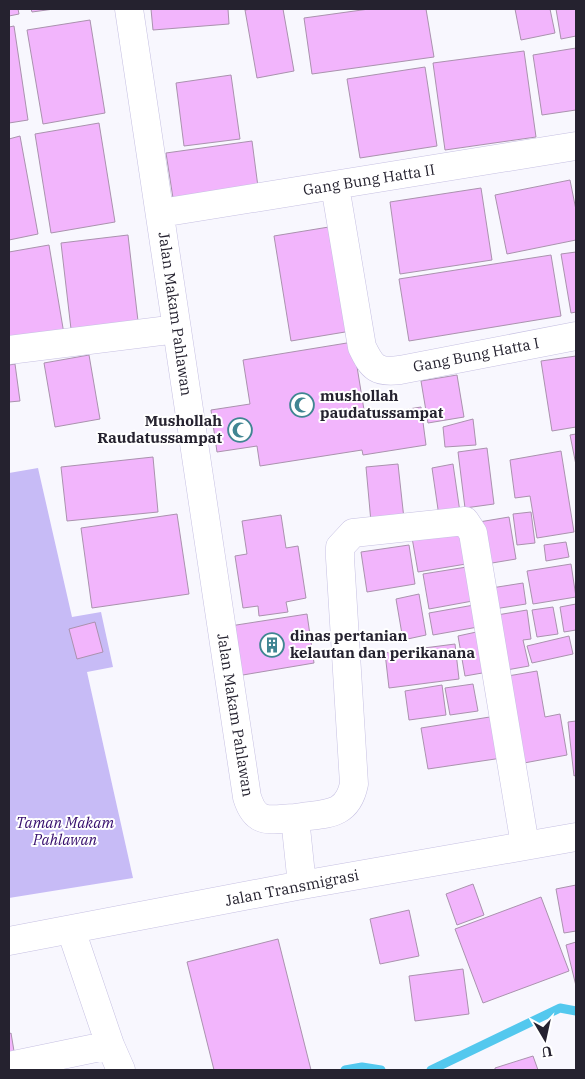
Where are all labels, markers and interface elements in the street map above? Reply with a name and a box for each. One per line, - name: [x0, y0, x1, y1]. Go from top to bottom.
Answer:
- street label: Gang Bung Hatta II: [302, 160, 436, 199]
- street label: Jalan Makam Pahlawan: [155, 231, 196, 398]
- street label: Gang Bung Hatta I: [411, 333, 541, 376]
- place label: mushollah paudatussampat: [320, 386, 444, 422]
- mosque icon: mushollah paudatussampat: [289, 392, 315, 418]
- place label: Mushollah Raudatussampat: [97, 411, 222, 447]
- mosque icon: Mushollah Raudatussampat: [227, 417, 253, 443]
- place label: dinas pertanian kelautan dan perikanana: [290, 626, 476, 662]
- street label: Jalan Makam Pahlawan: [213, 632, 258, 798]
- building icon: dinas pertanian kelautan dan perikanana: [259, 632, 285, 658]
- park label: Taman Makam Pahlawan: [16, 813, 114, 849]
- street label: Jalan Transmigrasi: [223, 865, 361, 910]
- north arrow: [520, 1014, 570, 1064]
- text: U: [540, 1042, 554, 1062]

